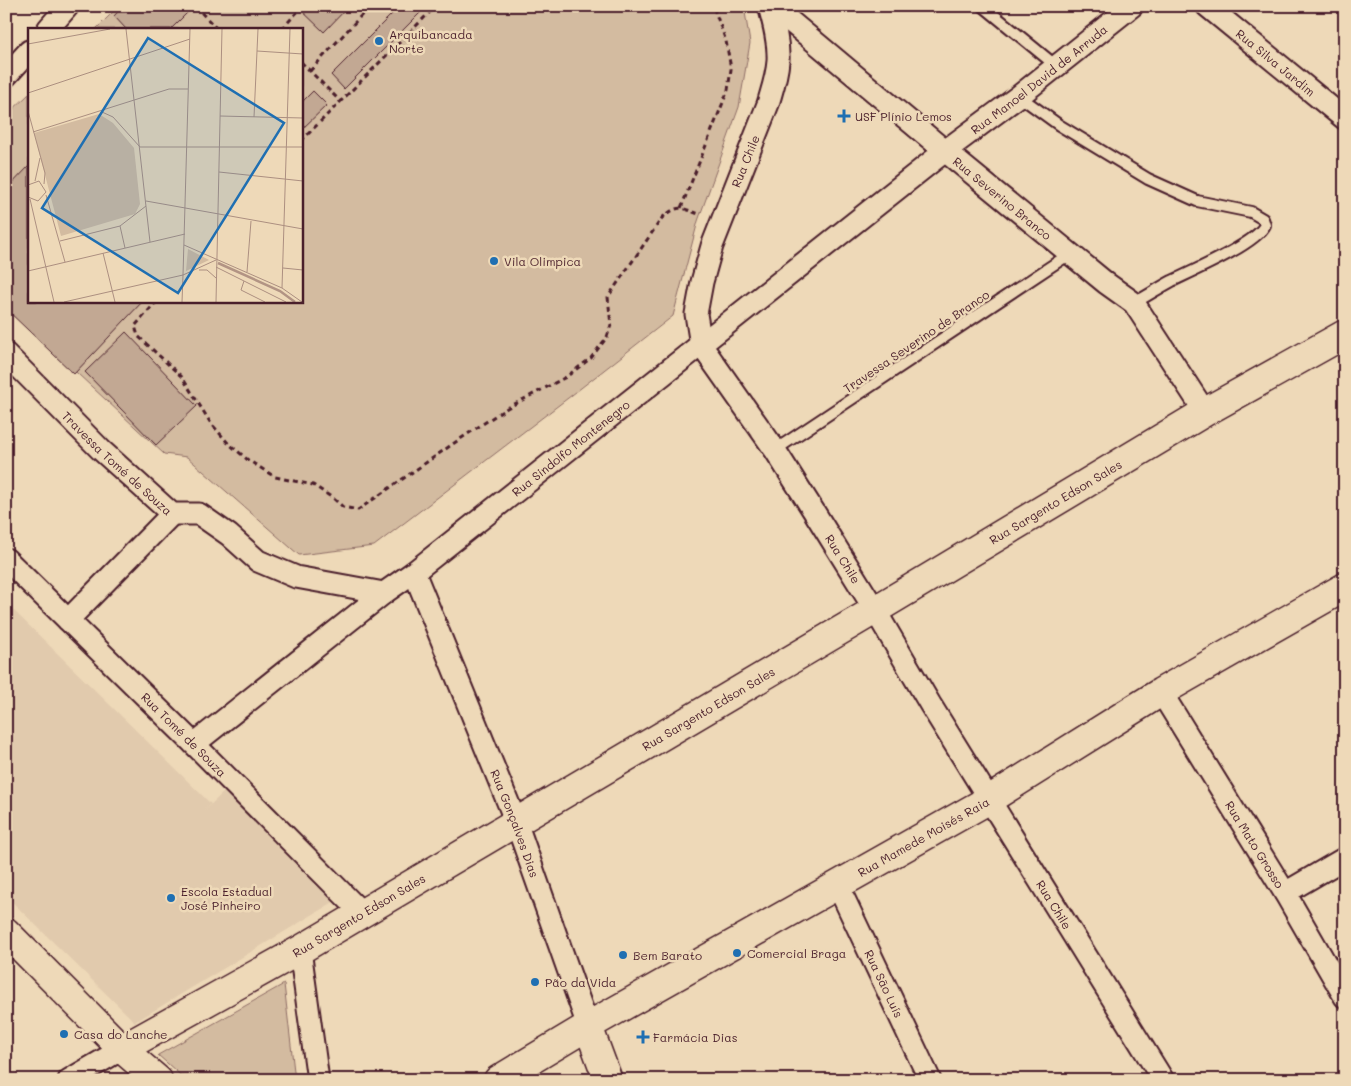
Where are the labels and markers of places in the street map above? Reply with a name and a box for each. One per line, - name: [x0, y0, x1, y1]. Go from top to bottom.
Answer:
- place label: Arquibancada Norte: [389, 26, 473, 56]
- marker: Arquibancada Norte: [373, 35, 385, 47]
- place label: USF Plínio Lemos: [855, 108, 952, 124]
- marker: USF Plínio Lemos: [837, 109, 851, 123]
- place label: Vila Olimpica: [504, 253, 581, 269]
- marker: Vila Olimpica: [488, 255, 500, 267]
- place label: Escola Estadual José Pinheiro: [181, 883, 272, 913]
- marker: Escola Estadual José Pinheiro: [165, 892, 177, 904]
- place label: Comercial Braga: [747, 945, 846, 961]
- place label: Bem Barato: [633, 947, 702, 963]
- marker: Comercial Braga: [731, 947, 743, 959]
- marker: Bem Barato: [617, 949, 629, 961]
- place label: Pão da Vida: [545, 974, 616, 990]
- marker: Pão da Vida: [529, 976, 541, 988]
- place label: Casa do Lanche: [74, 1026, 167, 1042]
- marker: Casa do Lanche: [58, 1028, 70, 1040]
- place label: Farmácia Dias: [653, 1029, 738, 1045]
- marker: Farmácia Dias: [637, 1031, 649, 1043]

